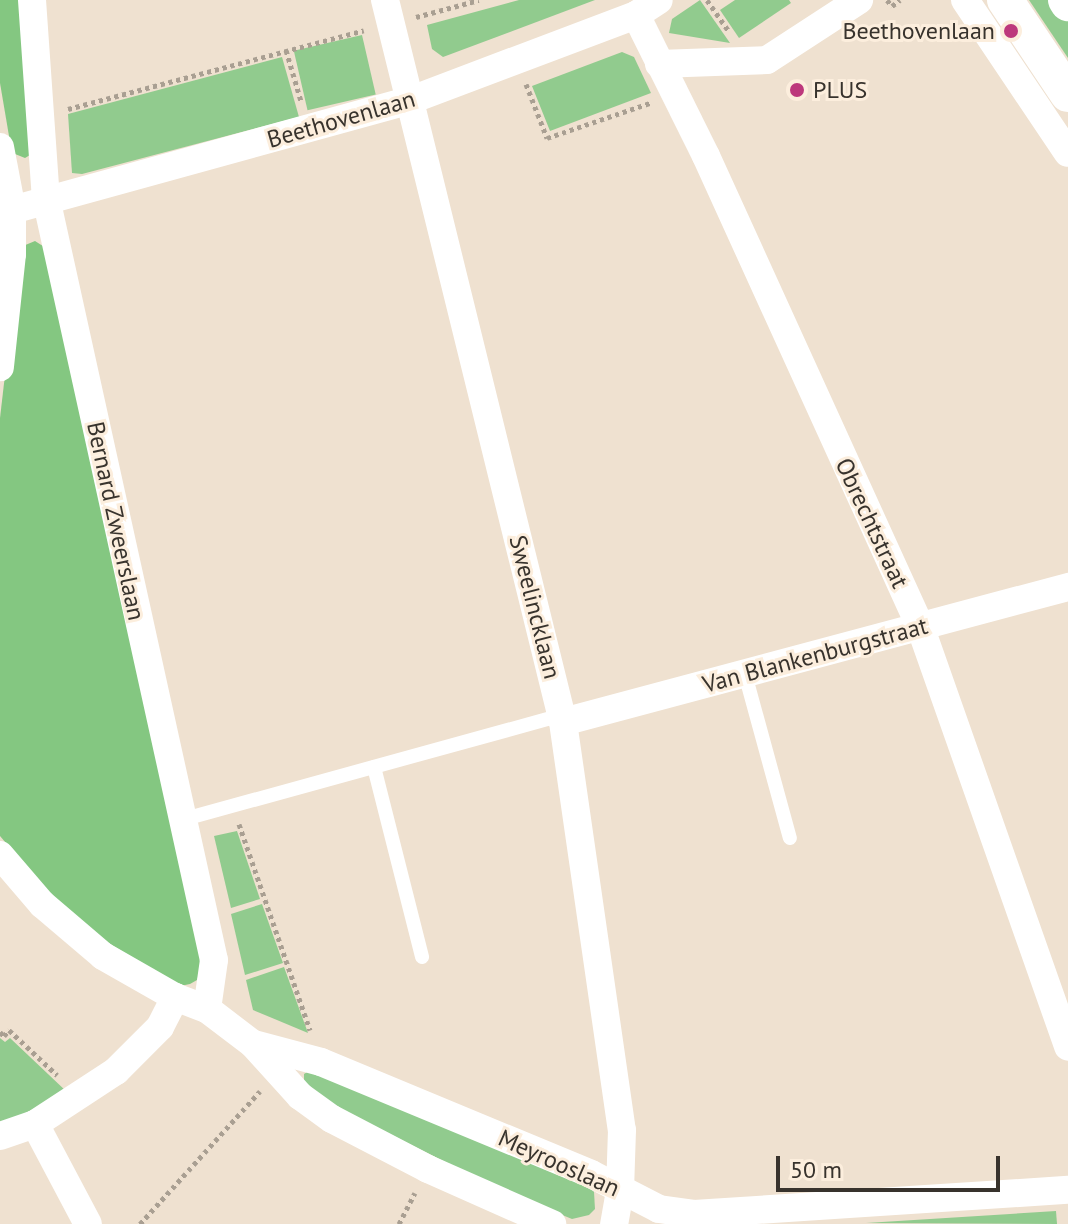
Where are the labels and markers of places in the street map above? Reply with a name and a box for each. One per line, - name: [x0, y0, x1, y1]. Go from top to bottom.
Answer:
- place label: Beethovenlaan: [842, 17, 995, 45]
- marker: Beethovenlaan: [1002, 22, 1020, 40]
- place label: PLUS: [813, 76, 867, 104]
- marker: PLUS: [788, 81, 806, 99]

